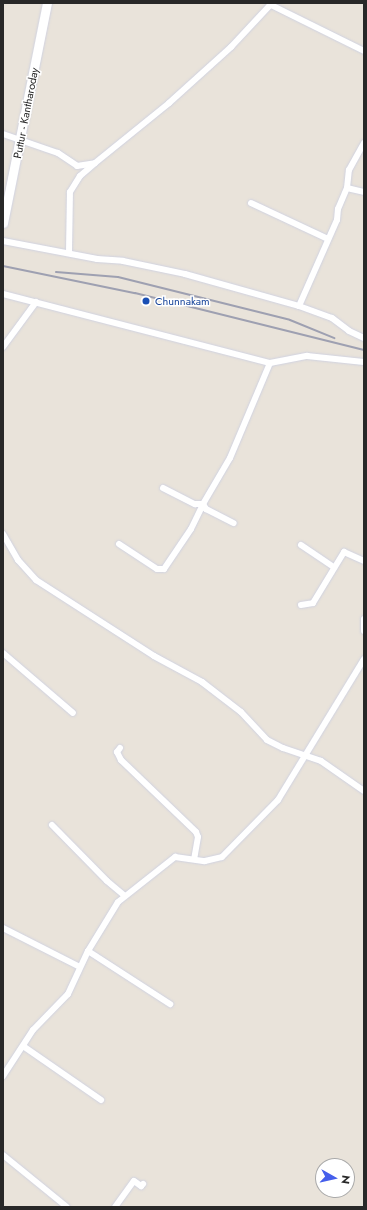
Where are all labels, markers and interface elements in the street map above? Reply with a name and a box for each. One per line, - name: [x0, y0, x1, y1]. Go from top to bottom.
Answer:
- street label: Puttur - Kantharoday: [11, 66, 41, 160]
- place label: Chunnakam: [155, 294, 210, 308]
- marker: Chunnakam: [140, 295, 152, 307]
- north arrow: [315, 1158, 355, 1198]
- text: N: [337, 1174, 354, 1185]

